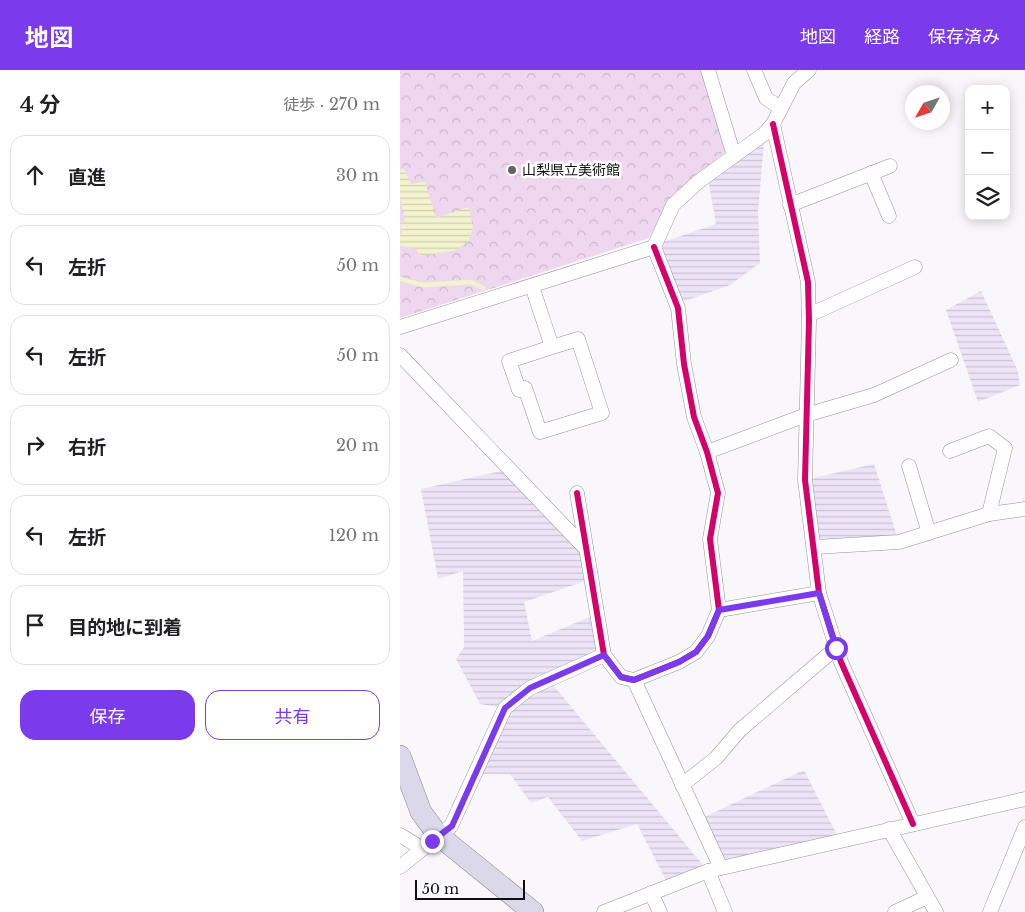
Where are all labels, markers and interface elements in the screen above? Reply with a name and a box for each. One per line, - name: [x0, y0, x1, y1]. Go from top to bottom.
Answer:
- text: 地図: [25, 23, 73, 52]
- text: 地図: [800, 26, 836, 48]
- text: 経路: [864, 26, 900, 48]
- text: 保存済み: [928, 26, 1000, 48]
- north arrow: [905, 85, 950, 130]
- map controls: [965, 85, 1010, 220]
- button: +: [965, 85, 1010, 130]
- text: 4 分: [20, 92, 61, 118]
- text: 徒歩 · 270 m: [283, 94, 380, 114]
- button: −: [965, 130, 1010, 175]
- icon: ahead: [21, 161, 49, 189]
- place label: 山梨県立美術館: [522, 161, 620, 179]
- marker: 山梨県立美術館: [506, 164, 518, 176]
- text: 30 m: [336, 165, 379, 185]
- text: 直進: [68, 166, 106, 189]
- button: layers: [965, 175, 1010, 220]
- icon: left: [21, 251, 49, 279]
- text: 50 m: [337, 255, 379, 275]
- text: 左折: [68, 256, 106, 279]
- icon: left: [21, 341, 49, 369]
- text: 50 m: [337, 345, 379, 365]
- text: 左折: [68, 346, 106, 369]
- icon: right: [21, 431, 49, 459]
- text: 20 m: [336, 435, 379, 455]
- text: 右折: [68, 436, 106, 459]
- icon: left: [21, 521, 49, 549]
- text: 120 m: [329, 525, 379, 545]
- text: 左折: [68, 526, 106, 549]
- icon: arrive: [21, 611, 49, 639]
- text: 目的地に到着: [68, 616, 182, 639]
- route start: [825, 637, 848, 660]
- button: 保存: [20, 690, 195, 740]
- button: 共有: [205, 690, 380, 740]
- route end: [421, 830, 444, 853]
- scale bar: [415, 877, 525, 900]
- text: 50 m: [422, 880, 459, 898]

